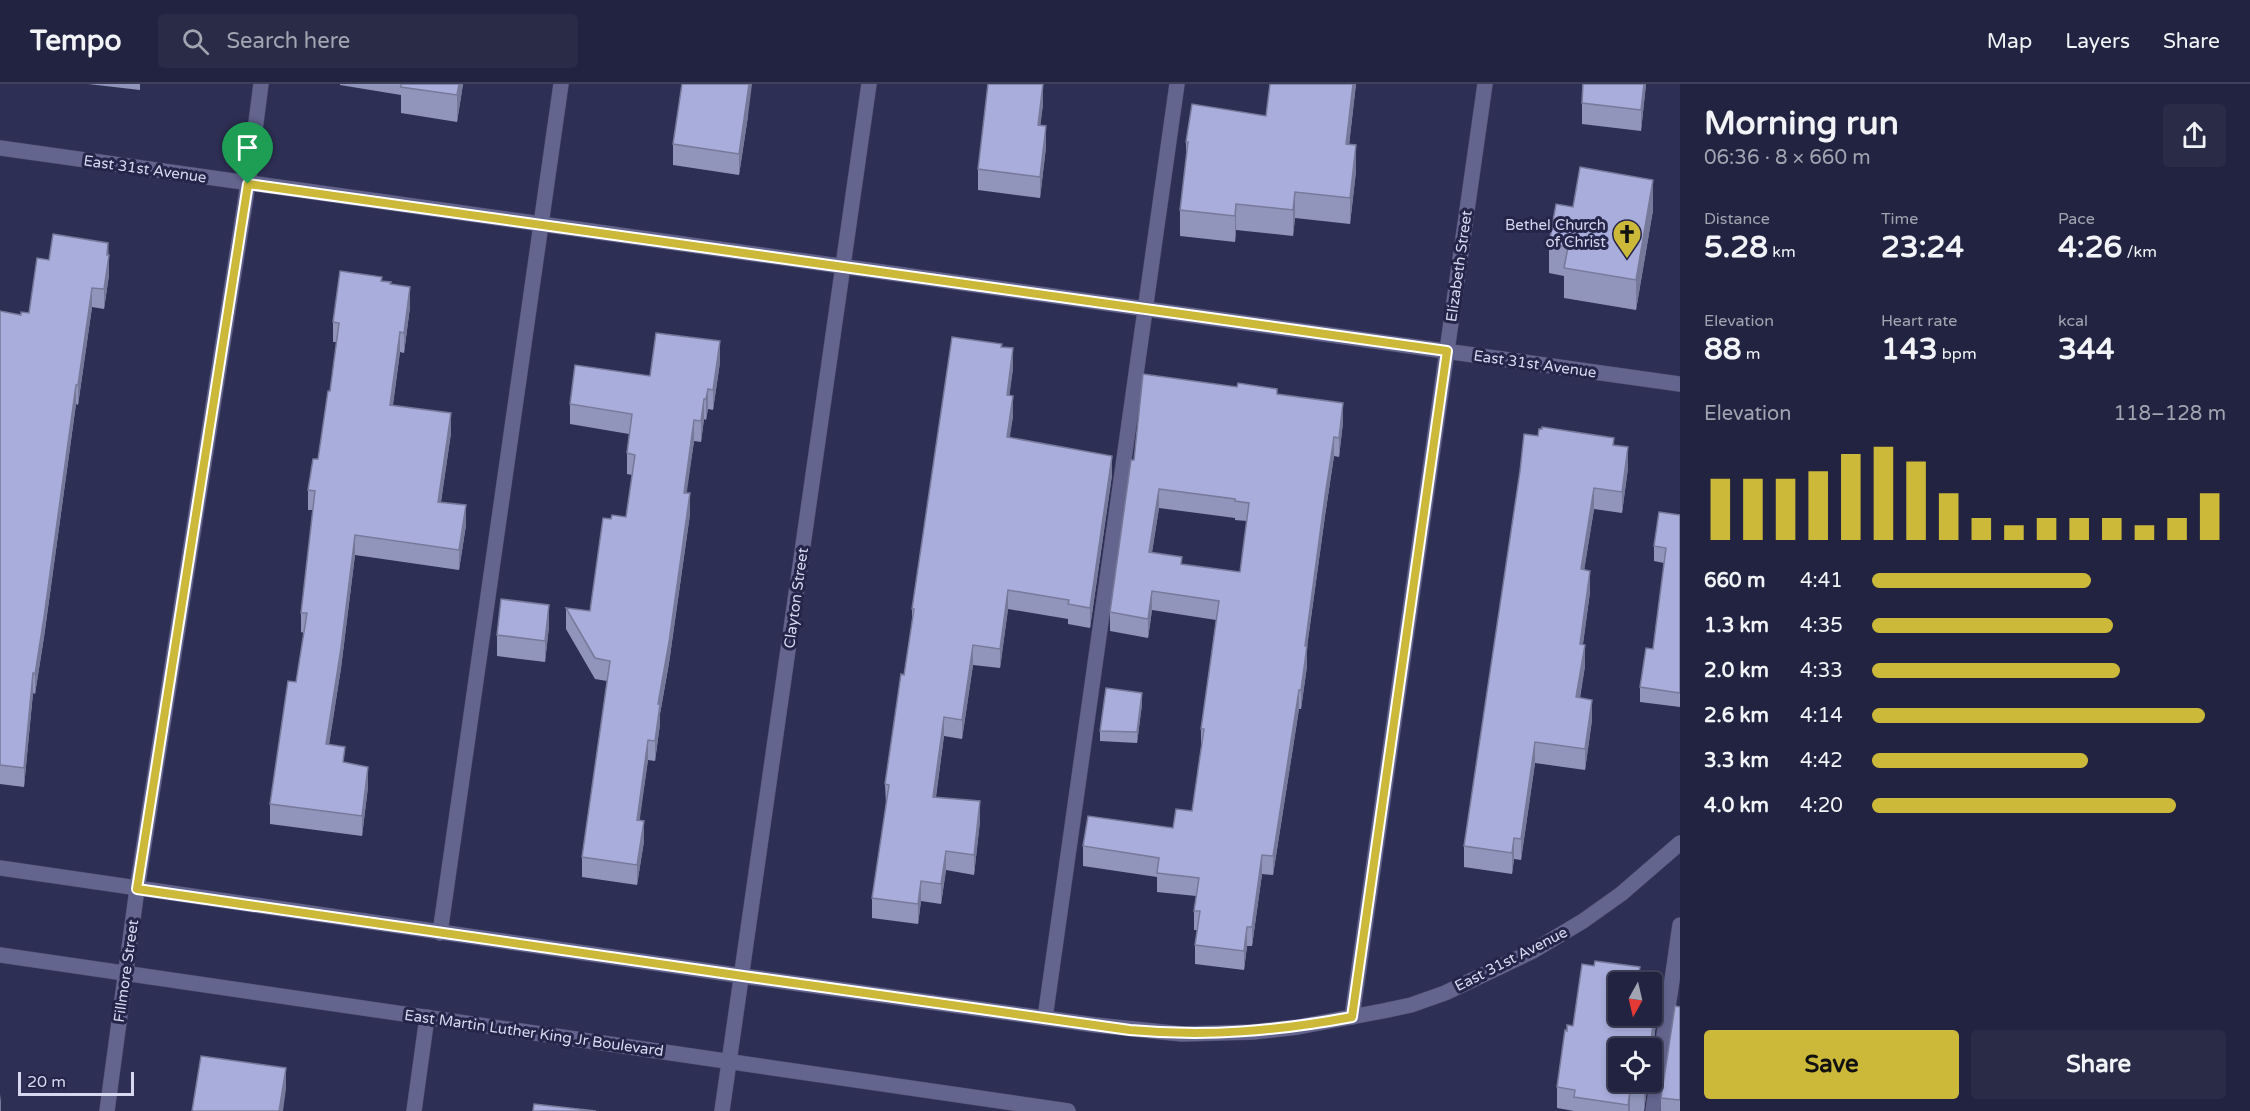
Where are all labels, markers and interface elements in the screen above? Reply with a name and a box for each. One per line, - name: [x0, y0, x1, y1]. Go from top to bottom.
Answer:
- search box: [158, 14, 578, 68]
- text: Tempo: [30, 24, 122, 58]
- icon: search: [179, 25, 212, 58]
- text: Search here: [227, 28, 350, 54]
- text: Map: [1987, 29, 2032, 54]
- text: Layers: [2065, 29, 2130, 54]
- text: Share: [2163, 29, 2220, 54]
- text: Morning run: [1704, 104, 1899, 143]
- button: share: [2163, 104, 2226, 167]
- pin: [222, 122, 273, 184]
- icon: arrive: [231, 131, 264, 164]
- text: 06:36 · 8 × 660 m: [1704, 146, 1871, 170]
- street label: East 31st Avenue: [82, 151, 208, 187]
- street label: Elizabeth Street: [1442, 209, 1476, 323]
- text: Distance: [1704, 209, 1770, 229]
- text: Time: [1881, 209, 1918, 229]
- text: Pace: [2058, 209, 2095, 229]
- place label: Bethel Church of Christ: [1505, 216, 1606, 251]
- church icon: Bethel Church of Christ: [1611, 218, 1643, 260]
- text: 5.28: [1704, 229, 1768, 266]
- text: 23:24: [1881, 229, 1964, 266]
- text: 4:26: [2058, 229, 2122, 266]
- text: km: [1768, 242, 1796, 262]
- text: /km: [2122, 242, 2157, 262]
- text: Elevation: [1704, 311, 1774, 331]
- text: Heart rate: [1881, 311, 1957, 331]
- text: kcal: [2058, 311, 2088, 331]
- text: 88: [1704, 331, 1742, 368]
- text: 143: [1881, 331, 1938, 368]
- text: 344: [2058, 331, 2115, 368]
- text: m: [1742, 344, 1761, 364]
- text: bpm: [1938, 344, 1977, 364]
- street label: East 31st Avenue: [1472, 346, 1598, 382]
- text: Elevation: [1704, 402, 1791, 426]
- text: 118–128 m: [2113, 402, 2226, 426]
- street label: Clayton Street: [780, 546, 812, 650]
- text: 660 m: [1704, 569, 1765, 593]
- text: 4:41: [1800, 569, 1843, 593]
- text: 1.3 km: [1704, 614, 1769, 638]
- text: 4:35: [1800, 614, 1843, 638]
- text: 2.0 km: [1704, 659, 1769, 683]
- text: 4:33: [1800, 659, 1843, 683]
- text: 2.6 km: [1704, 704, 1769, 728]
- text: 4:14: [1800, 704, 1843, 728]
- text: 3.3 km: [1704, 749, 1769, 773]
- text: 4:42: [1800, 749, 1843, 773]
- text: 4.0 km: [1704, 794, 1769, 818]
- text: 4:20: [1800, 794, 1843, 818]
- street label: Fillmore Street: [110, 918, 142, 1024]
- street label: East 31st Avenue: [1452, 923, 1570, 995]
- north arrow: [1608, 972, 1662, 1026]
- map controls: [1608, 972, 1662, 1092]
- street label: East Martin Luther King Jr Boulevard: [403, 1006, 665, 1060]
- button: Save: [1704, 1030, 1959, 1099]
- button: Share: [1971, 1030, 2226, 1099]
- button: locate: [1608, 1038, 1662, 1092]
- scale bar: [18, 1069, 134, 1096]
- text: 20 m: [27, 1072, 66, 1092]

